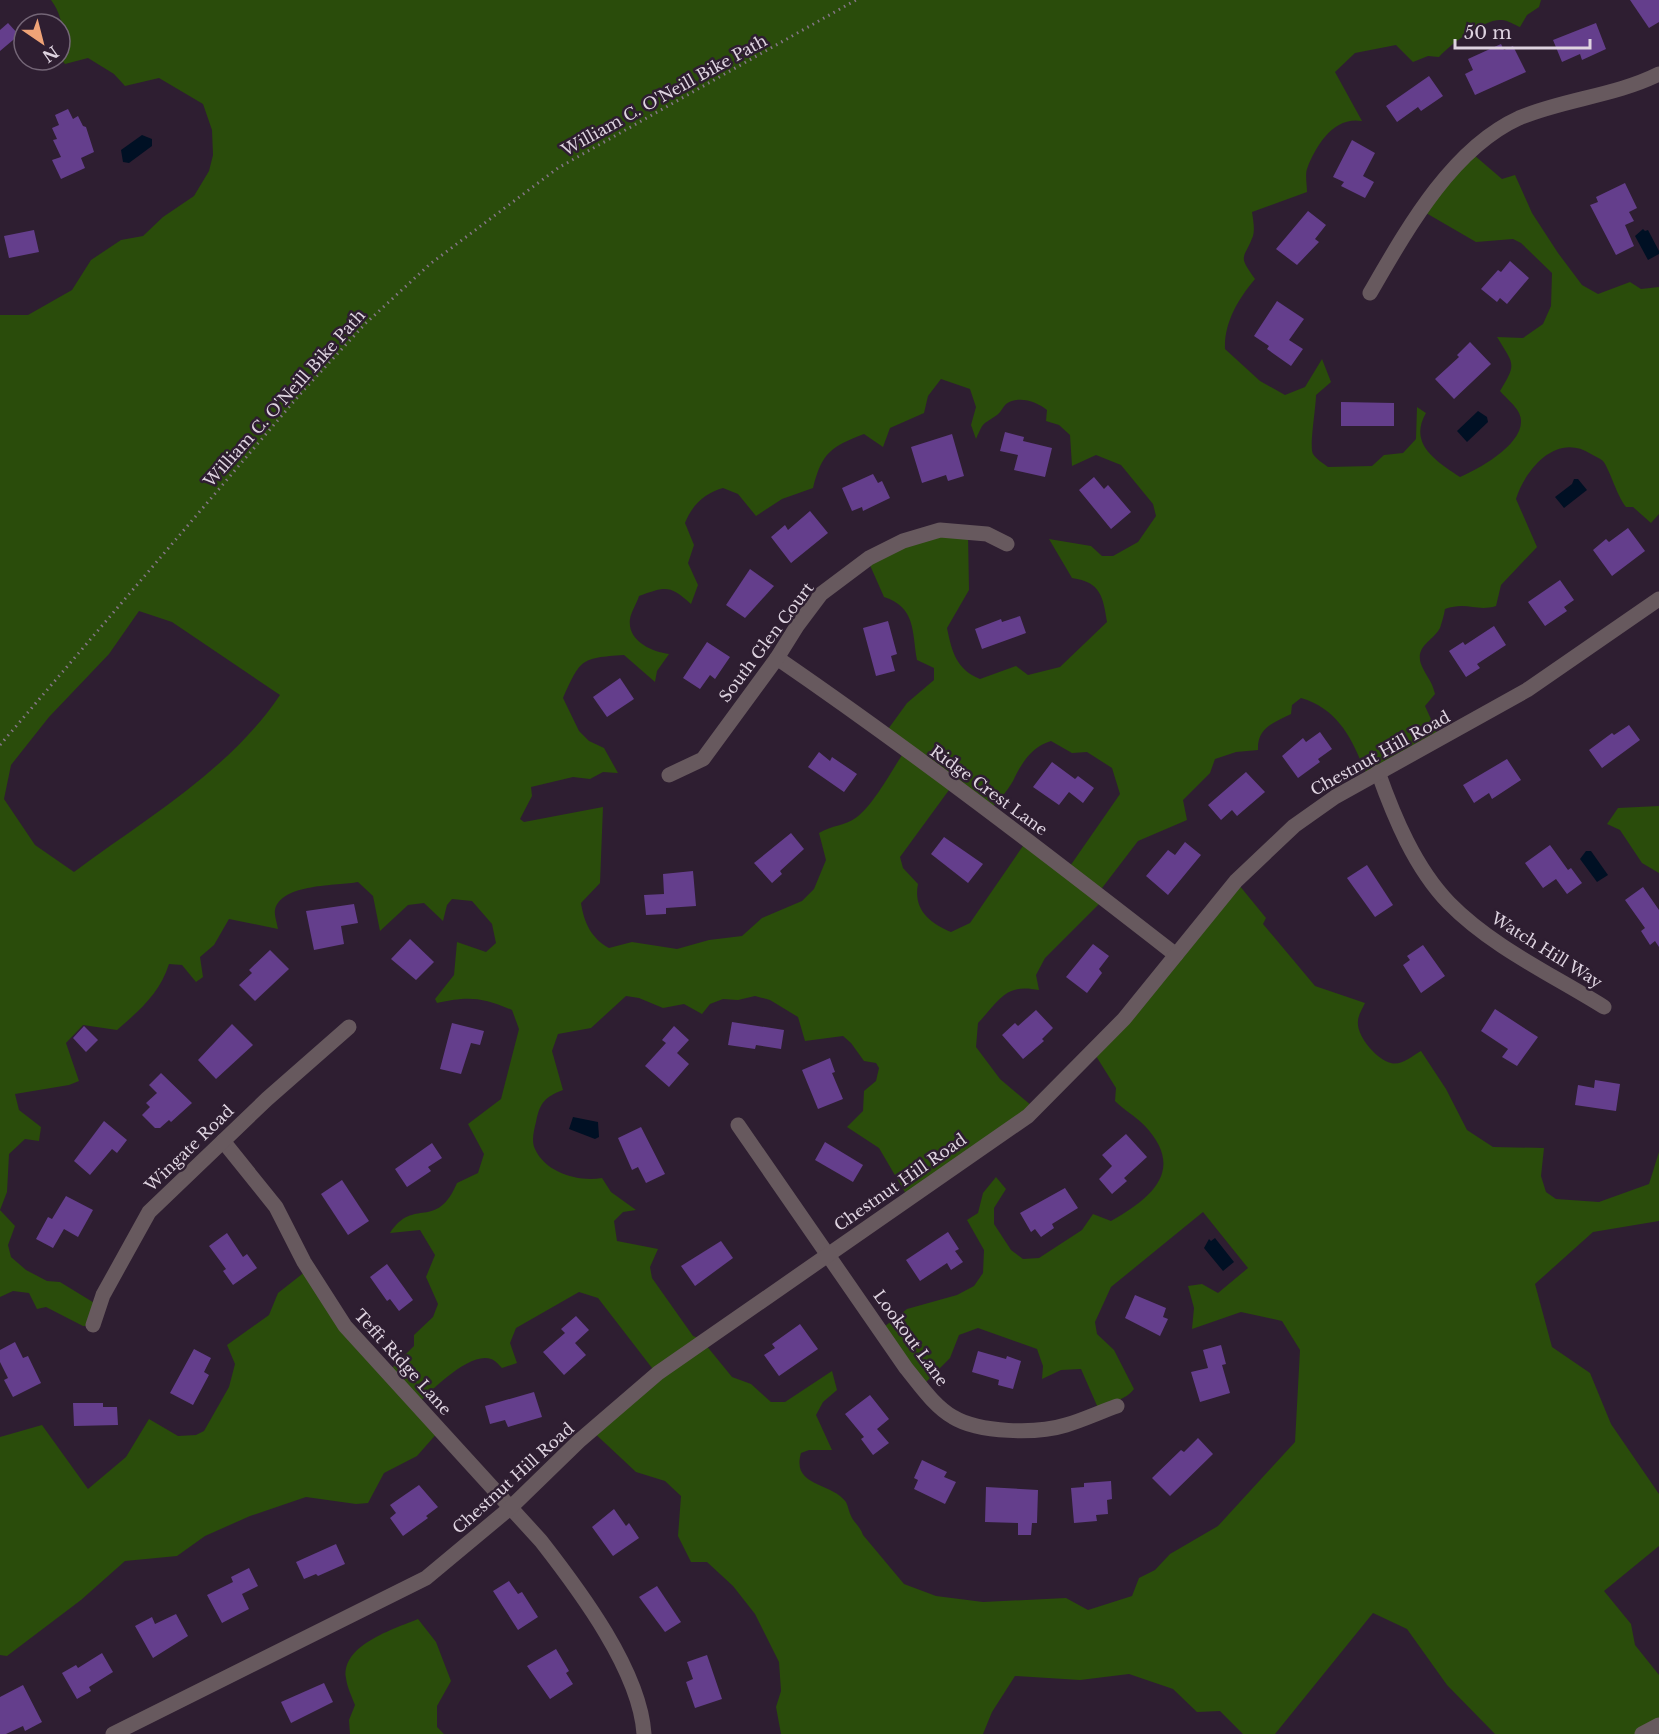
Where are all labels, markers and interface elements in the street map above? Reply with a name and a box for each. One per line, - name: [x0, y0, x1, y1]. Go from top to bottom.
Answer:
- north arrow: [12, 12, 72, 72]
- scale bar: [1455, 12, 1590, 50]
- text: 50 m: [1464, 22, 1512, 44]
- street label: William C. O'Neill Bike Path: [557, 30, 770, 160]
- text: N: [39, 42, 63, 67]
- street label: William C. O'Neill Bike Path: [198, 305, 369, 492]
- street label: South Glen Court: [714, 578, 818, 706]
- street label: Chestnut Hill Road: [1307, 706, 1453, 800]
- street label: Ridge Crest Lane: [926, 741, 1052, 839]
- street label: Watch Hill Way: [1487, 907, 1607, 993]
- street label: Wingate Road: [140, 1100, 238, 1196]
- street label: Chestnut Hill Road: [830, 1129, 970, 1235]
- street label: Lookout Lane: [869, 1286, 953, 1390]
- street label: Tefft Ridge Lane: [350, 1305, 456, 1419]
- street label: Chestnut Hill Road: [448, 1418, 578, 1538]

